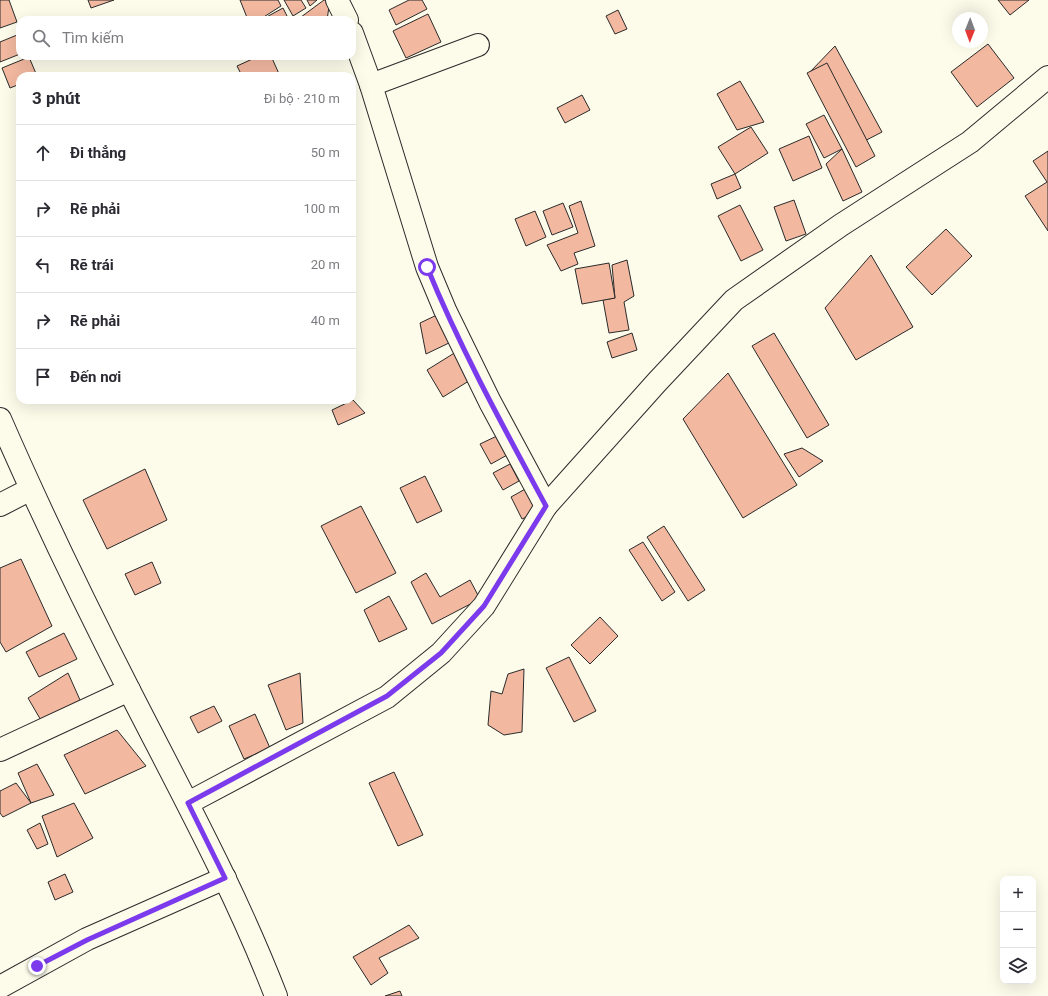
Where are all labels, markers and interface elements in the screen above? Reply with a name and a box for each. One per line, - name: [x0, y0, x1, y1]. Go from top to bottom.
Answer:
- north arrow: [952, 12, 988, 48]
- search box: [16, 16, 356, 60]
- icon: search: [30, 27, 52, 49]
- text: Tìm kiếm: [62, 29, 124, 47]
- text: 3 phút: [32, 88, 80, 108]
- text: Đi bộ · 210 m: [264, 91, 340, 106]
- icon: ahead: [32, 142, 54, 164]
- text: Đi thẳng: [70, 144, 126, 162]
- text: 50 m: [311, 145, 340, 160]
- icon: right: [32, 198, 54, 220]
- text: Rẽ phải: [70, 200, 120, 218]
- text: 100 m: [303, 201, 340, 216]
- icon: left: [32, 254, 54, 276]
- text: Rẽ trái: [70, 256, 114, 274]
- text: 20 m: [311, 257, 340, 272]
- route start: [418, 258, 436, 276]
- icon: right: [32, 310, 54, 332]
- text: Rẽ phải: [70, 312, 120, 330]
- text: 40 m: [311, 313, 340, 328]
- icon: arrive: [32, 366, 54, 388]
- text: Đến nơi: [70, 368, 121, 386]
- map controls: [1000, 876, 1036, 984]
- button: +: [1000, 876, 1036, 912]
- button: −: [1000, 912, 1036, 948]
- button: layers: [1000, 948, 1036, 984]
- route end: [28, 957, 46, 975]

